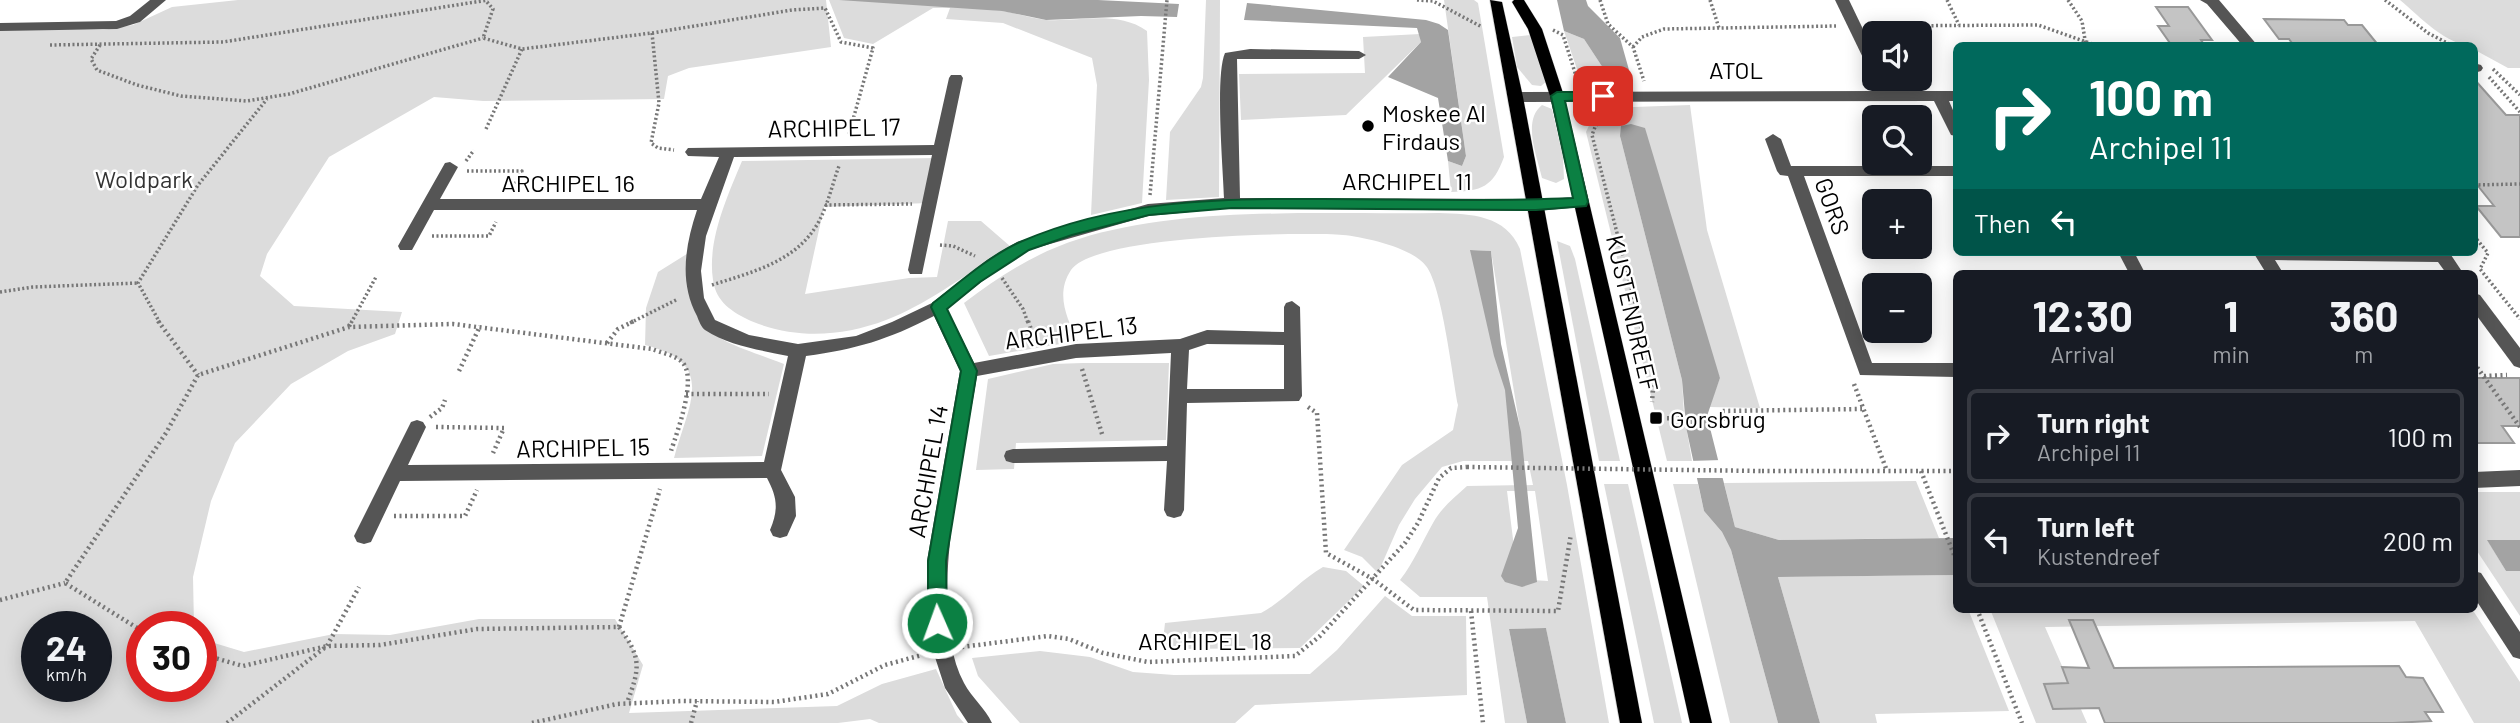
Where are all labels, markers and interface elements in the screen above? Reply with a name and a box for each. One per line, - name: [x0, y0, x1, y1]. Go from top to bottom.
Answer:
- map controls: [1862, 21, 1932, 343]
- button: sound: [1862, 21, 1932, 91]
- street label: ATOL: [1709, 55, 1763, 84]
- pin: [1573, 66, 1633, 126]
- text: 100 m: [2089, 67, 2213, 126]
- icon: right: [1974, 70, 2065, 161]
- icon: arrive: [1584, 77, 1622, 115]
- place label: Moskee Al Firdaus: [1382, 98, 1486, 155]
- button: search: [1862, 105, 1932, 175]
- street label: ARCHIPEL 17: [767, 111, 901, 143]
- marker: Moskee Al Firdaus: [1360, 118, 1376, 134]
- text: Archipel 11: [2089, 127, 2233, 165]
- park label: Woldpark: [95, 164, 193, 193]
- street label: ARCHIPEL 11: [1342, 166, 1472, 195]
- street label: ARCHIPEL 16: [501, 168, 635, 197]
- street label: GORS: [1809, 174, 1857, 238]
- button: +: [1862, 189, 1932, 259]
- icon: left: [2045, 203, 2083, 241]
- text: Then: [1974, 207, 2031, 238]
- street label: KUSTENDREEF: [1601, 232, 1665, 395]
- button: −: [1862, 273, 1932, 343]
- text: 12:30: [2033, 290, 2133, 340]
- text: 1: [2224, 290, 2238, 340]
- text: 360: [2329, 290, 2398, 340]
- street label: ARCHIPEL 13: [1003, 309, 1139, 355]
- text: Arrival: [2051, 340, 2115, 368]
- text: min: [2212, 340, 2250, 368]
- text: m: [2354, 340, 2373, 368]
- street label: ARCHIPEL 14: [901, 402, 953, 540]
- place label: Gorsbrug: [1670, 404, 1766, 433]
- text: Turn right: [2037, 407, 2150, 438]
- marker: Gorsbrug: [1648, 410, 1664, 426]
- icon: right: [1978, 417, 2016, 455]
- text: 100 m: [2388, 421, 2453, 452]
- street label: ARCHIPEL 15: [516, 431, 650, 463]
- text: Archipel 11: [2037, 438, 2140, 466]
- text: Turn left: [2037, 511, 2135, 542]
- icon: left: [1978, 521, 2016, 559]
- text: 200 m: [2383, 525, 2453, 556]
- text: Kustendreef: [2037, 542, 2160, 570]
- position arrow: [900, 586, 974, 660]
- speed limit sign: 30: [126, 611, 217, 702]
- text: 24: [46, 626, 87, 668]
- street label: ARCHIPEL 18: [1138, 626, 1272, 655]
- text: km/h: [46, 663, 87, 685]

